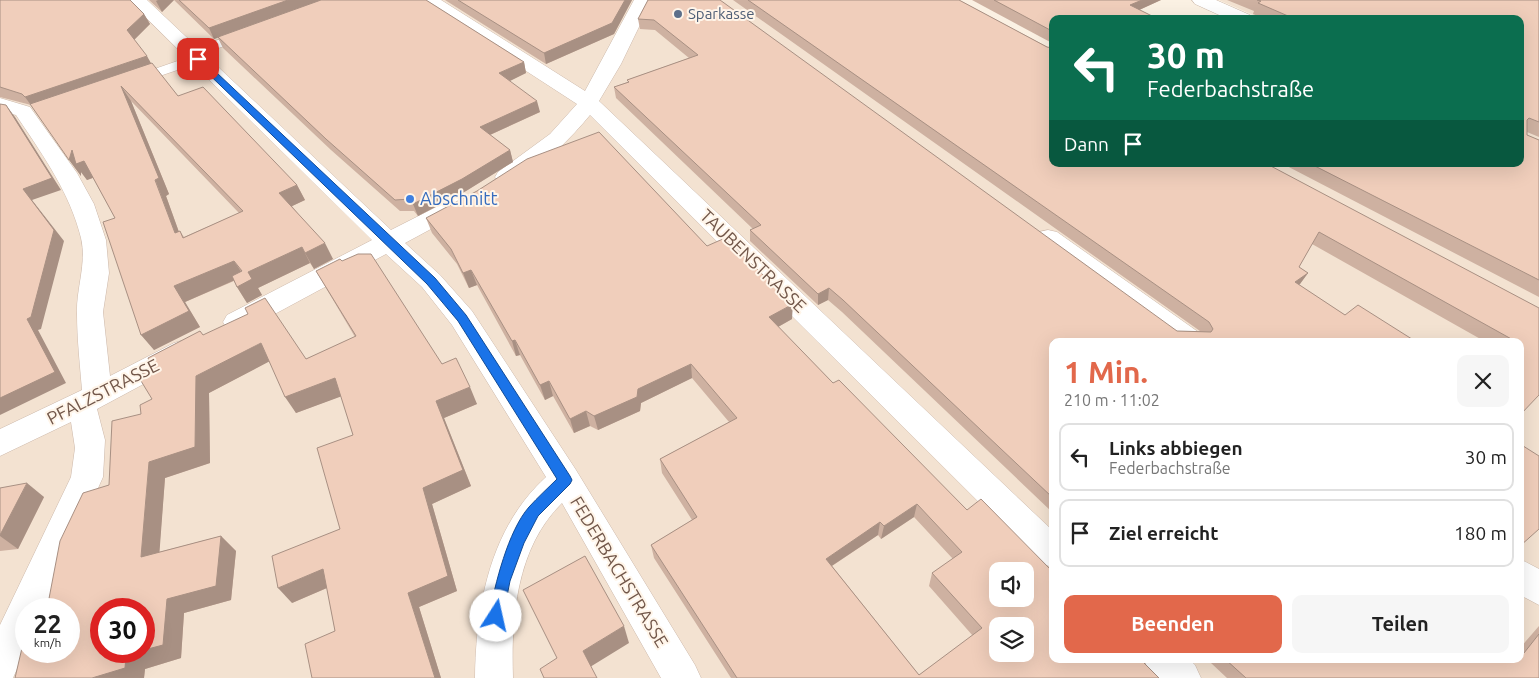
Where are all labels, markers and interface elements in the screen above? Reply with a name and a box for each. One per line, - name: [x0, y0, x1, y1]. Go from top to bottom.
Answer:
- place label: Sparkasse: [688, 5, 755, 22]
- marker: Sparkasse: [672, 8, 684, 20]
- icon: left: [1064, 35, 1129, 100]
- text: 30 m: [1147, 35, 1225, 75]
- pin: [177, 38, 219, 80]
- icon: arrive: [184, 45, 212, 73]
- text: Federbachstraße: [1147, 76, 1314, 101]
- icon: arrive: [1119, 130, 1147, 158]
- text: Dann: [1064, 133, 1109, 155]
- place label: Abschnitt: [420, 188, 498, 208]
- marker: Abschnitt: [404, 193, 416, 205]
- street label: TAUBENSTRASSE: [697, 205, 811, 316]
- street label: PFALZSTRASSE: [43, 354, 162, 428]
- text: 1 Min.: [1064, 355, 1148, 389]
- button: close: [1457, 355, 1509, 407]
- text: 210 m · 11:02: [1064, 391, 1160, 409]
- text: Links abbiegen: [1109, 437, 1243, 459]
- icon: left: [1066, 443, 1094, 471]
- text: 30 m: [1465, 446, 1507, 468]
- text: Federbachstraße: [1109, 459, 1231, 477]
- street label: FEDERBACHSTRASSE: [567, 493, 673, 650]
- icon: arrive: [1066, 519, 1094, 547]
- text: Ziel erreicht: [1109, 522, 1218, 544]
- text: 180 m: [1454, 522, 1507, 544]
- map controls: [989, 562, 1034, 662]
- button: sound: [989, 562, 1034, 607]
- position arrow: [469, 589, 521, 641]
- button: Beenden: [1064, 595, 1282, 653]
- button: Teilen: [1292, 595, 1509, 653]
- speed limit sign: 30: [90, 598, 155, 663]
- text: 22: [33, 610, 62, 638]
- button: layers: [989, 617, 1034, 662]
- text: km/h: [34, 636, 61, 649]

